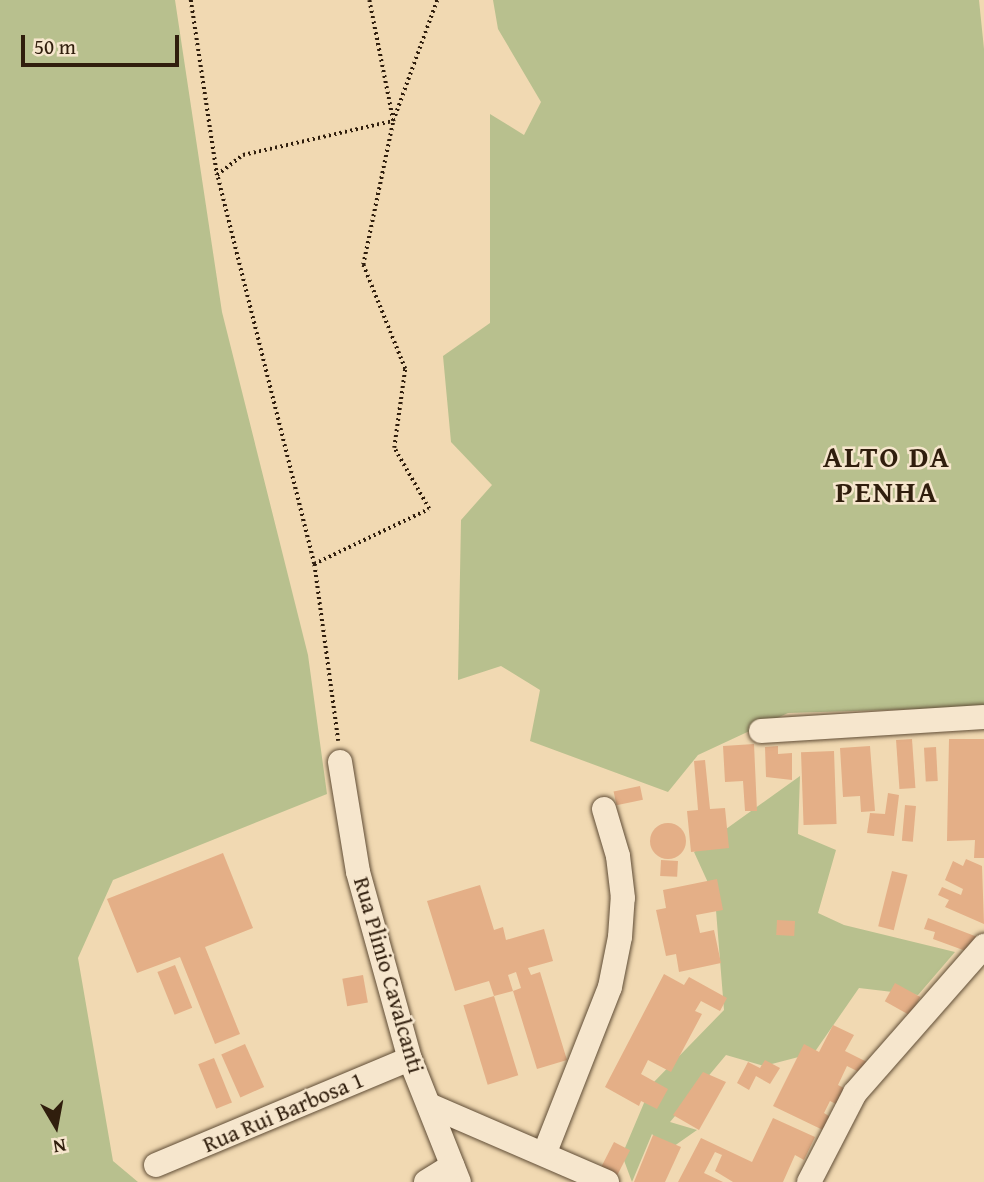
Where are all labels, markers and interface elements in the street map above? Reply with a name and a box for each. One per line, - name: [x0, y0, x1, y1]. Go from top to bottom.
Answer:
- scale bar: [24, 21, 182, 65]
- text: 50 m: [34, 31, 76, 62]
- district label: ALTO DA PENHA: [824, 438, 950, 508]
- street label: Rua Plinio Cavalcanti: [348, 874, 430, 1076]
- street label: Rua Rui Barbosa 1: [198, 1066, 368, 1158]
- north arrow: [21, 1091, 91, 1161]
- text: N: [51, 1132, 68, 1162]

